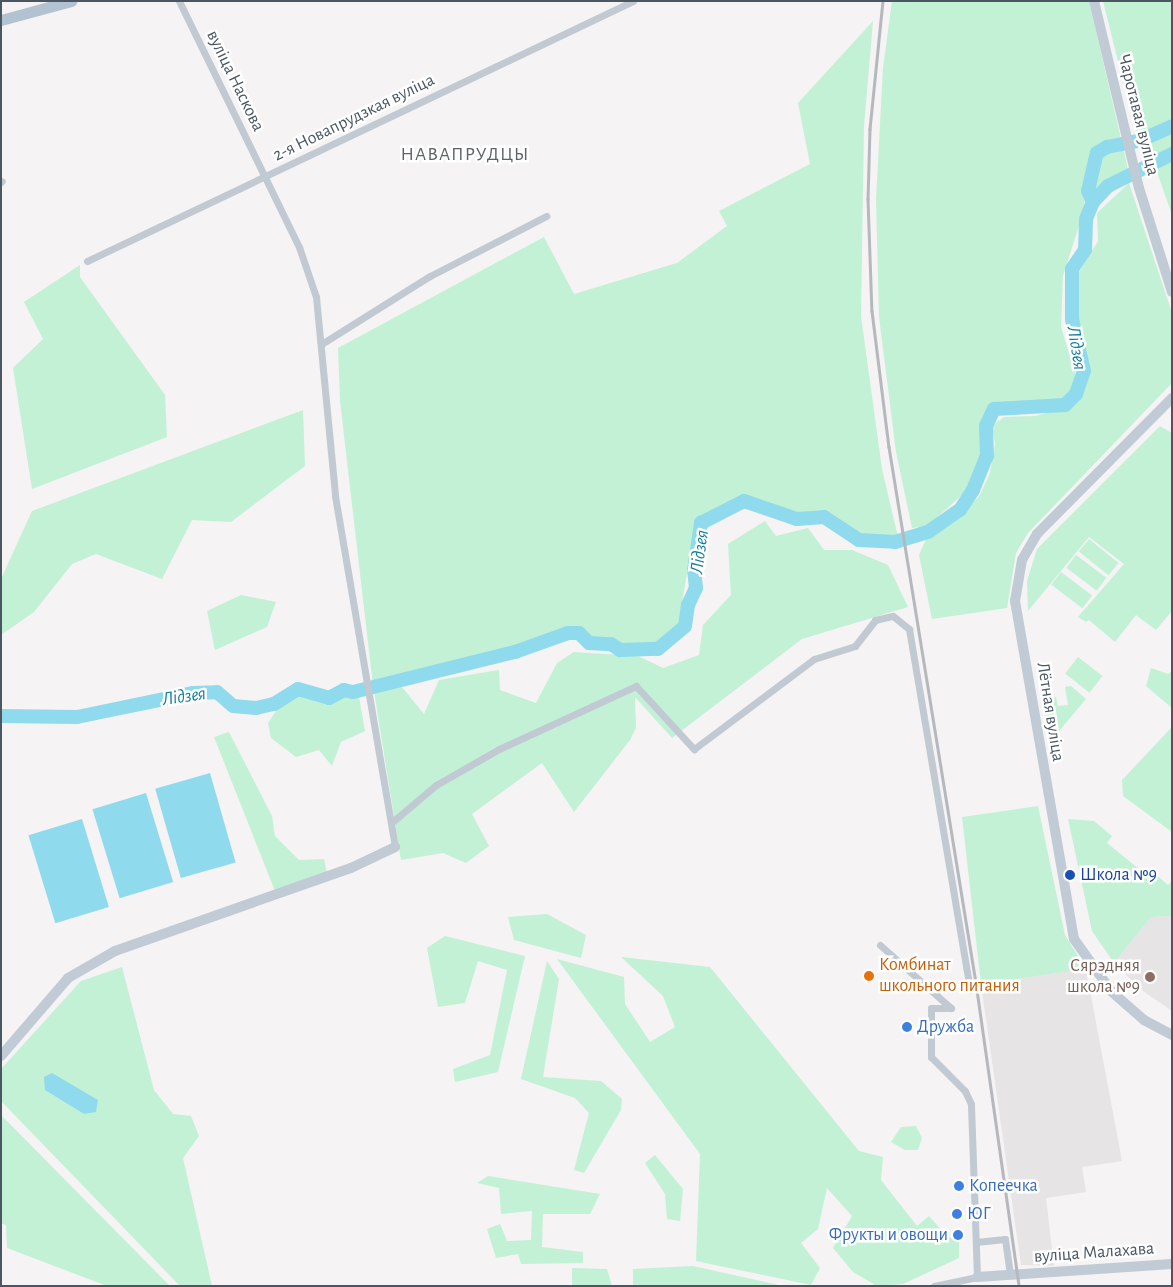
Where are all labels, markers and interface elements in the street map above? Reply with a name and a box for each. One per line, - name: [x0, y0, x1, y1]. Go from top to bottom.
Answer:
- street label: вуліца Наскова: [201, 27, 269, 135]
- street label: Чаротавая вуліца: [1112, 52, 1164, 178]
- street label: 2-я Новапрудзкая вуліца: [270, 69, 438, 167]
- district label: НАВАПРУДЦЫ: [399, 144, 531, 166]
- water label: Лідзея: [1061, 324, 1091, 372]
- water label: Лідзея: [686, 529, 714, 575]
- street label: Лётная вуліца: [1032, 661, 1068, 763]
- water label: Лідзея: [161, 683, 207, 711]
- place label: Школа №9: [1080, 864, 1157, 886]
- marker: Школа №9: [1064, 869, 1076, 881]
- place label: Комбинат школьного питания: [879, 955, 1020, 998]
- place label: Сярэдняя школа №9: [1067, 956, 1140, 999]
- marker: Комбинат школьного питания: [863, 970, 875, 982]
- marker: Сярэдняя школа №9: [1144, 971, 1156, 983]
- place label: Дружба: [917, 1016, 974, 1038]
- marker: Дружба: [901, 1021, 913, 1033]
- place label: Копеечка: [969, 1175, 1038, 1197]
- marker: Копеечка: [953, 1180, 965, 1192]
- place label: ЮГ: [967, 1203, 991, 1225]
- marker: ЮГ: [951, 1208, 963, 1220]
- place label: Фрукты и овощи: [829, 1224, 948, 1246]
- marker: Фрукты и овощи: [952, 1229, 964, 1241]
- street label: вуліца Малахава: [1033, 1238, 1155, 1268]

